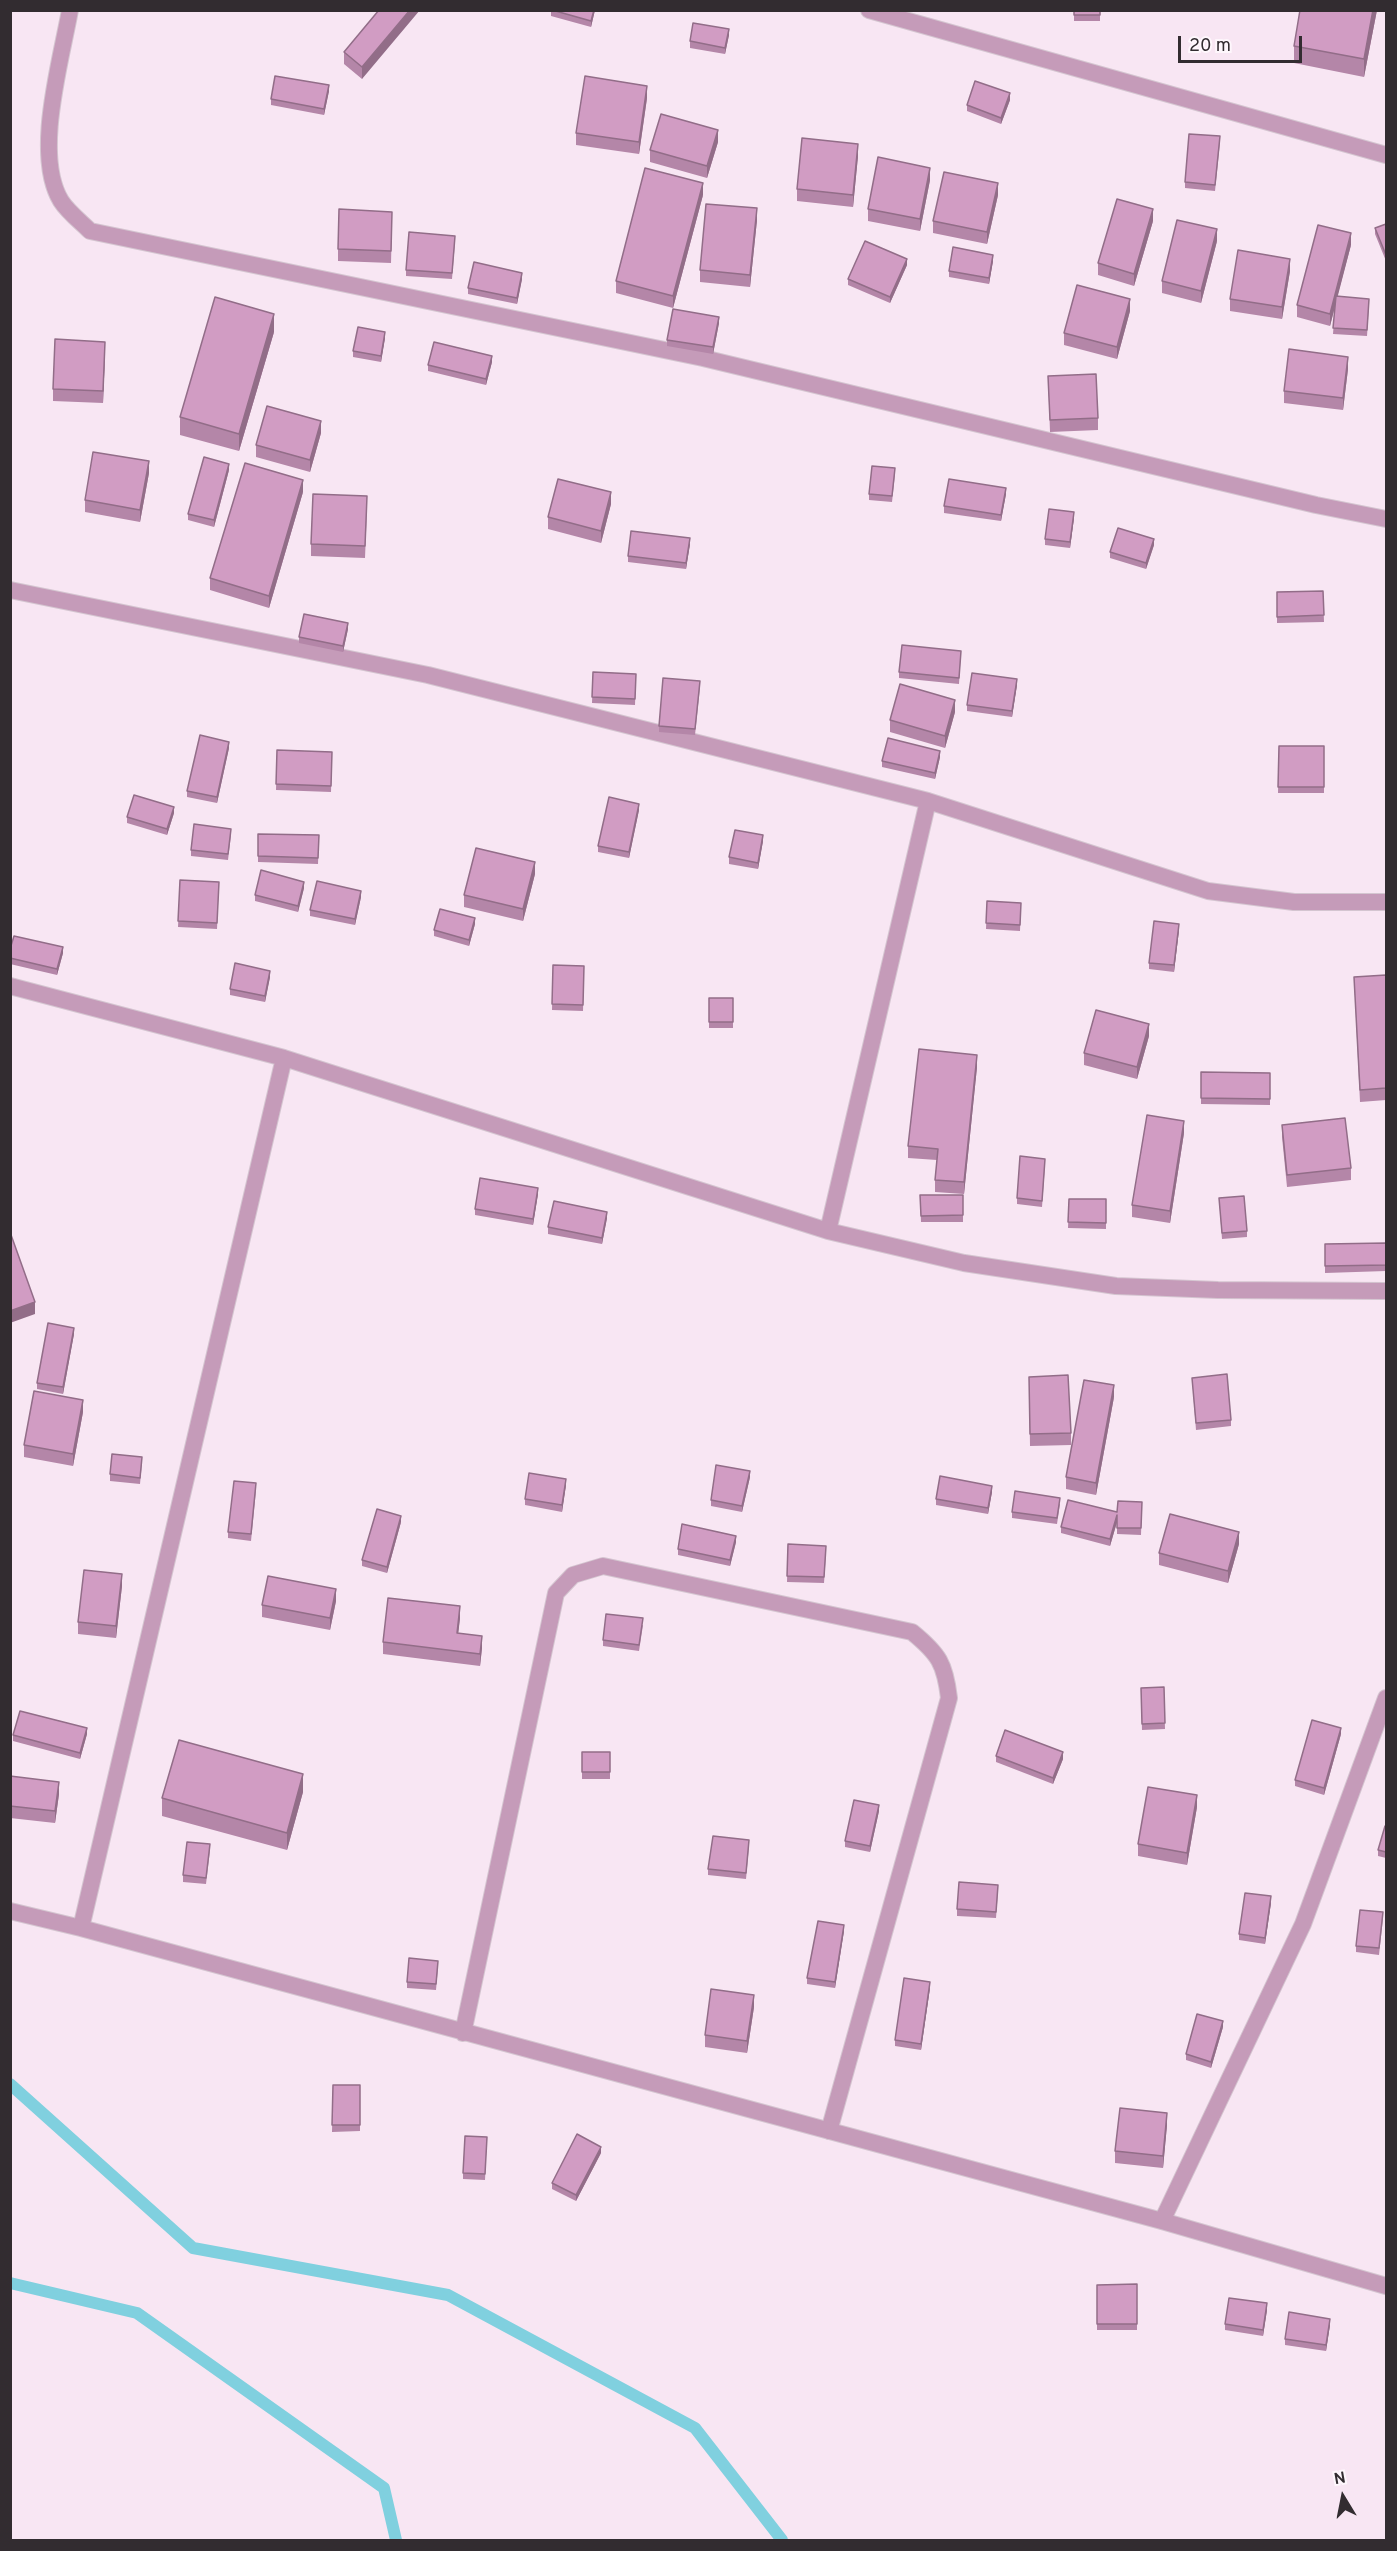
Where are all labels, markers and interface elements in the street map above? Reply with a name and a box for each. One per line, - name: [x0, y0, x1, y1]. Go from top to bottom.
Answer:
- scale bar: [1181, 24, 1306, 62]
- text: 20 m: [1189, 35, 1231, 58]
- north arrow: [1313, 2467, 1373, 2527]
- text: N: [1332, 2468, 1347, 2490]

